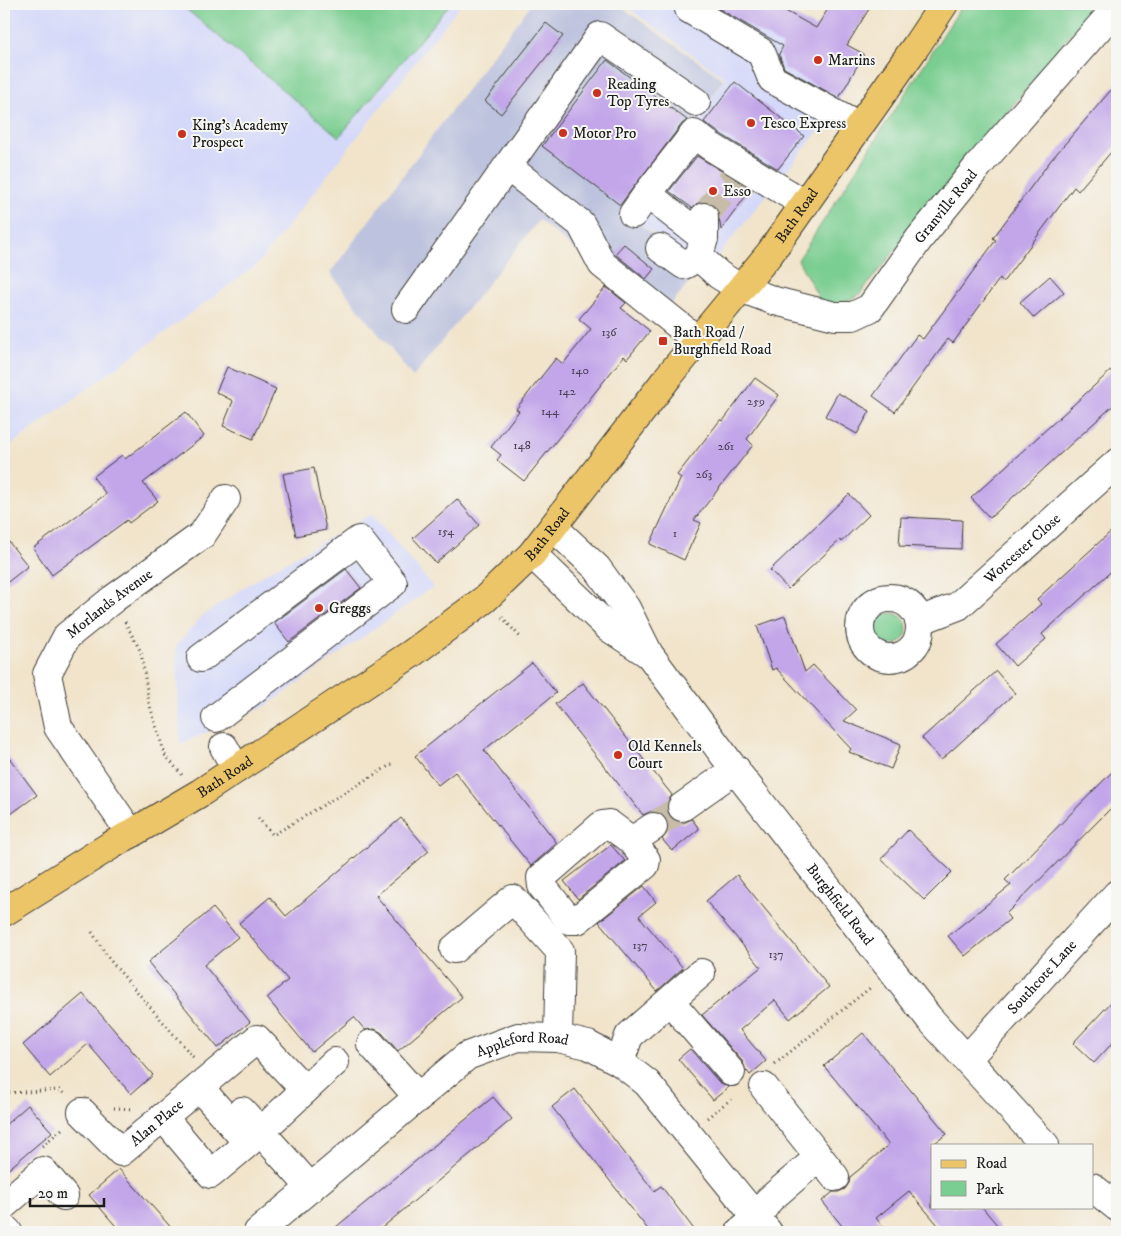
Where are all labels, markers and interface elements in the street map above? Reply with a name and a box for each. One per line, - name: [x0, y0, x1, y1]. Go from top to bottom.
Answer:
- place label: Martins: [828, 51, 875, 70]
- marker: Martins: [812, 54, 824, 66]
- place label: Reading Top Tyres: [607, 75, 669, 111]
- marker: Reading Top Tyres: [591, 87, 603, 99]
- place label: Tesco Express: [761, 114, 846, 133]
- place label: King's Academy Prospect: [192, 116, 289, 152]
- marker: Tesco Express: [745, 117, 757, 129]
- place label: Motor Pro: [573, 124, 636, 143]
- marker: Motor Pro: [557, 127, 569, 139]
- marker: King's Academy Prospect: [176, 128, 188, 140]
- street label: Granville Road: [910, 165, 982, 247]
- place label: Esso: [723, 182, 751, 201]
- street label: Bath Road: [771, 184, 823, 247]
- marker: Esso: [707, 185, 719, 197]
- place label: Bath Road / Burghfield Road: [673, 323, 772, 359]
- house number: 136: [601, 325, 617, 340]
- marker: Bath Road / Burghfield Road: [657, 335, 669, 347]
- house number: 140: [571, 363, 589, 378]
- house number: 142: [558, 384, 576, 399]
- house number: 259: [747, 394, 765, 409]
- house number: 144: [541, 404, 560, 419]
- house number: 148: [513, 438, 531, 453]
- house number: 261: [718, 439, 734, 454]
- house number: 263: [696, 467, 712, 482]
- street label: Bath Road: [521, 503, 574, 565]
- street label: Worcester Close: [979, 509, 1064, 588]
- house number: 154: [438, 524, 455, 539]
- house number: 1: [673, 526, 677, 541]
- street label: Morlands Avenue: [62, 564, 156, 643]
- place label: Greggs: [329, 599, 371, 618]
- marker: Greggs: [313, 602, 325, 614]
- place label: Old Kennels Court: [628, 737, 702, 773]
- marker: Old Kennels Court: [612, 749, 624, 761]
- street label: Bath Road: [193, 751, 257, 802]
- street label: Burghfield Road: [802, 860, 878, 949]
- street label: Southcote Lane: [1003, 936, 1080, 1018]
- house number: 137: [632, 938, 648, 953]
- house number: 137: [768, 947, 784, 962]
- street label: Appleford Road: [474, 1027, 571, 1061]
- street label: Alan Place: [126, 1095, 187, 1150]
- legend: [931, 1144, 1094, 1208]
- text: Road: [976, 1154, 1008, 1173]
- scale bar: [30, 1176, 104, 1208]
- text: Park: [976, 1180, 1005, 1199]
- text: 20 m: [38, 1184, 68, 1203]

